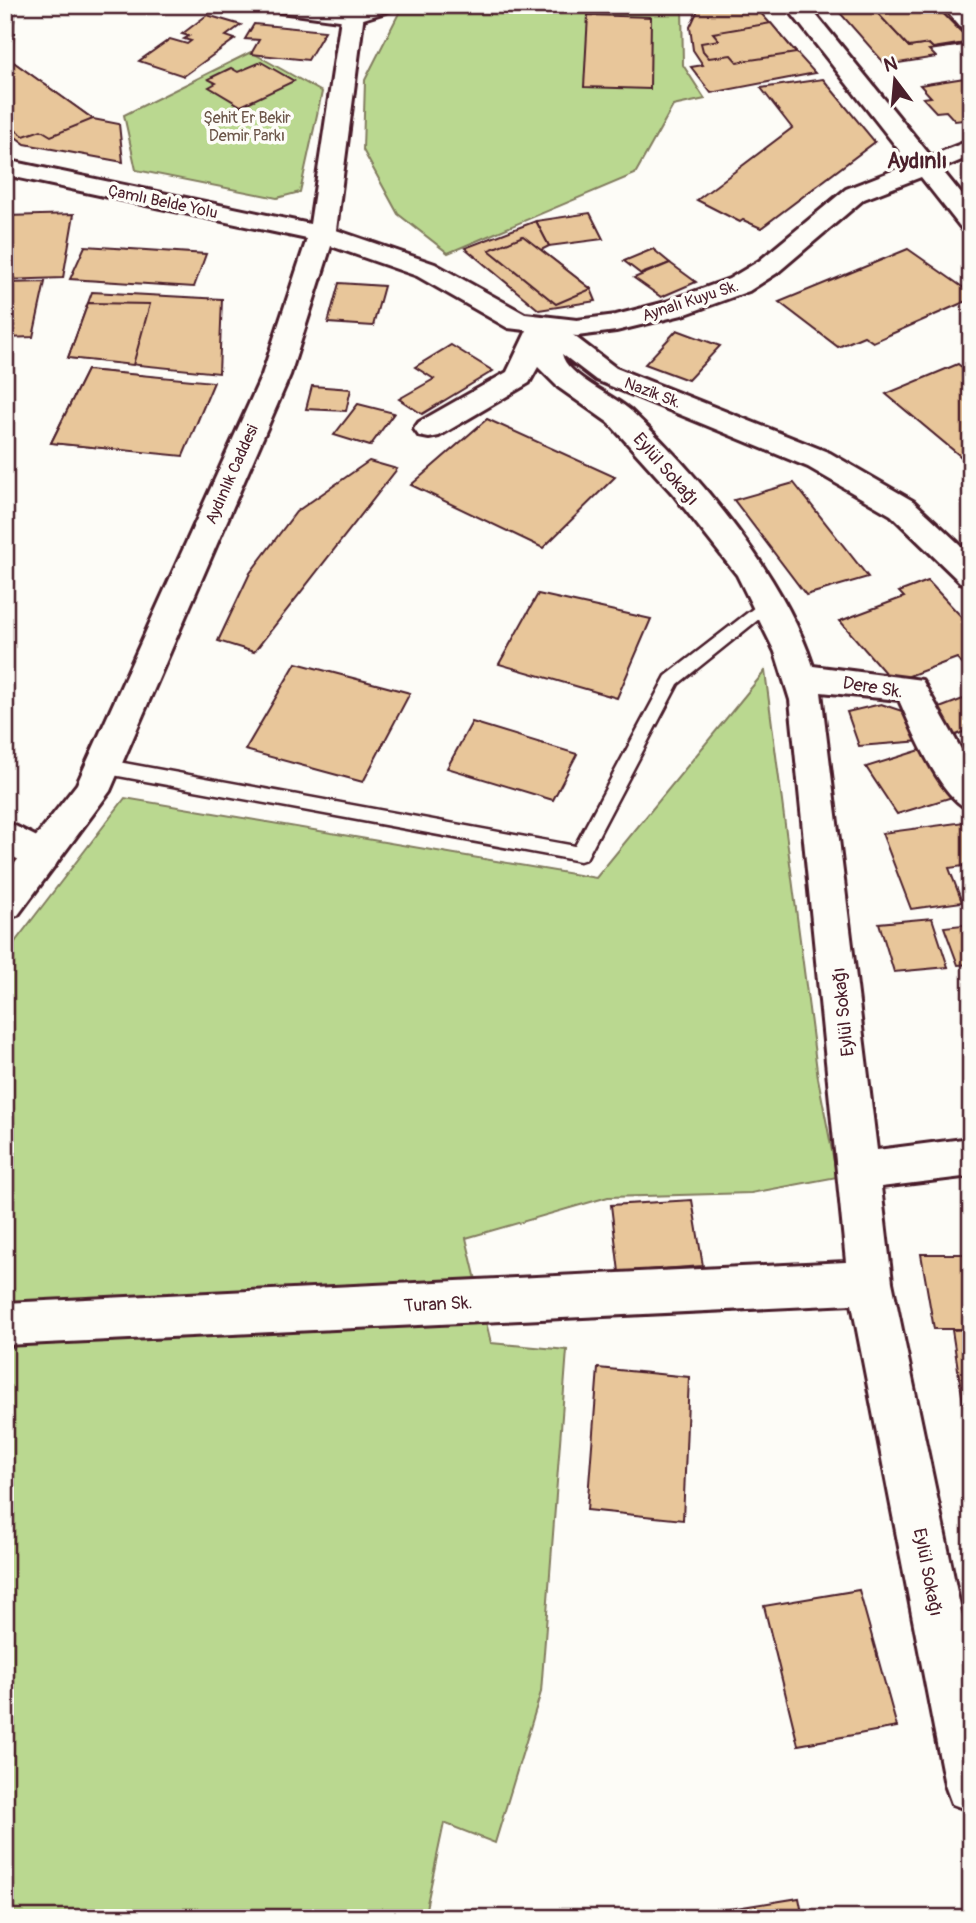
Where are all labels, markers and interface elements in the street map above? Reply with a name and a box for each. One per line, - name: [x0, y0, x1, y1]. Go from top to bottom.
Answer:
- north arrow: [860, 46, 930, 116]
- text: N: [881, 51, 900, 78]
- park label: Şehit Er Bekir Demir Parkı: [203, 108, 291, 146]
- district label: Aydınlı: [887, 148, 947, 175]
- street label: Çamlı Belde Yolu: [106, 181, 219, 223]
- street label: Aynalı Kuyu Sk.: [640, 276, 741, 326]
- street label: Nazik Sk.: [621, 373, 684, 413]
- street label: Aydınlık Caddesi: [201, 421, 263, 527]
- street label: Eylül Sokağı: [628, 428, 704, 511]
- street label: Dere Sk.: [841, 671, 905, 704]
- street label: Eylül Sokağı: [827, 966, 860, 1057]
- street label: Turan Sk.: [403, 1291, 473, 1318]
- street label: Eylül Sokağı: [908, 1526, 947, 1618]

